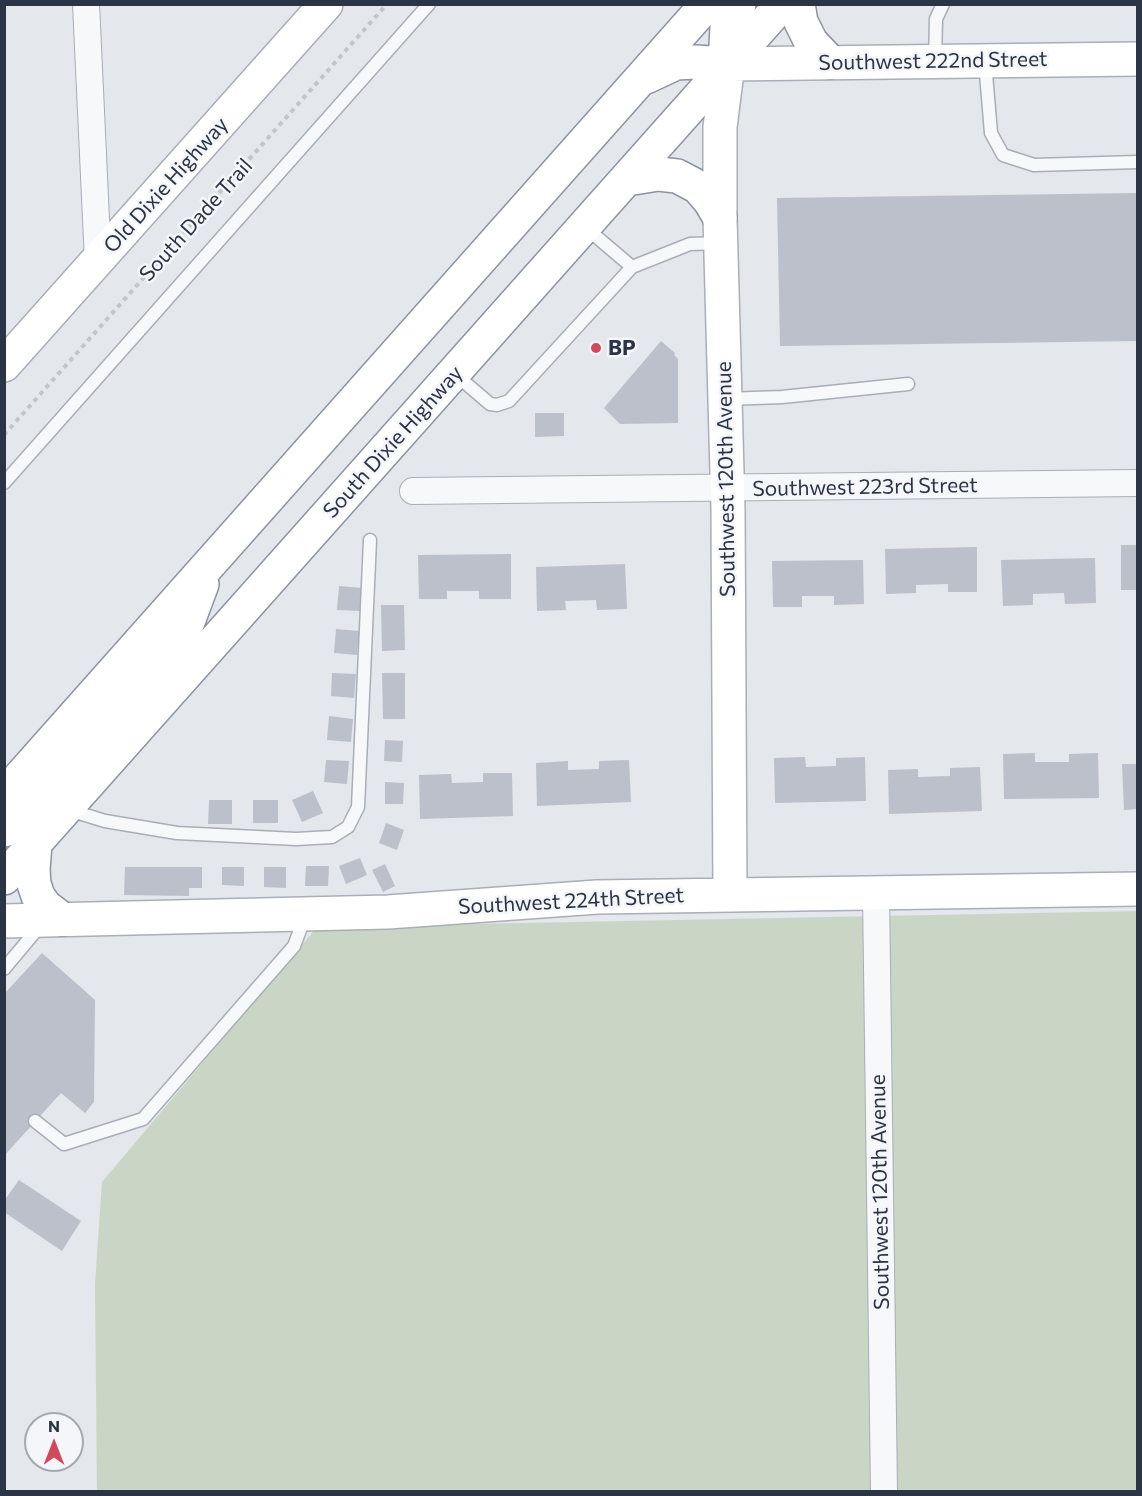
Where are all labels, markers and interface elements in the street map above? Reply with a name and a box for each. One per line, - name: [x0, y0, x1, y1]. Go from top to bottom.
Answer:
- street label: Southwest 222nd Street: [818, 46, 1048, 76]
- street label: Old Dixie Highway: [99, 112, 233, 258]
- street label: South Dade Trail: [134, 153, 258, 287]
- place label: BP: [608, 335, 636, 361]
- marker: BP: [589, 341, 603, 355]
- street label: South Dixie Highway: [318, 361, 468, 523]
- street label: Southwest 120th Avenue: [711, 361, 741, 597]
- street label: Southwest 223rd Street: [752, 472, 978, 502]
- street label: Southwest 224th Street: [457, 882, 685, 920]
- street label: Southwest 120th Avenue: [865, 1074, 895, 1310]
- north arrow: [24, 1412, 84, 1472]
- text: N: [48, 1416, 60, 1435]

